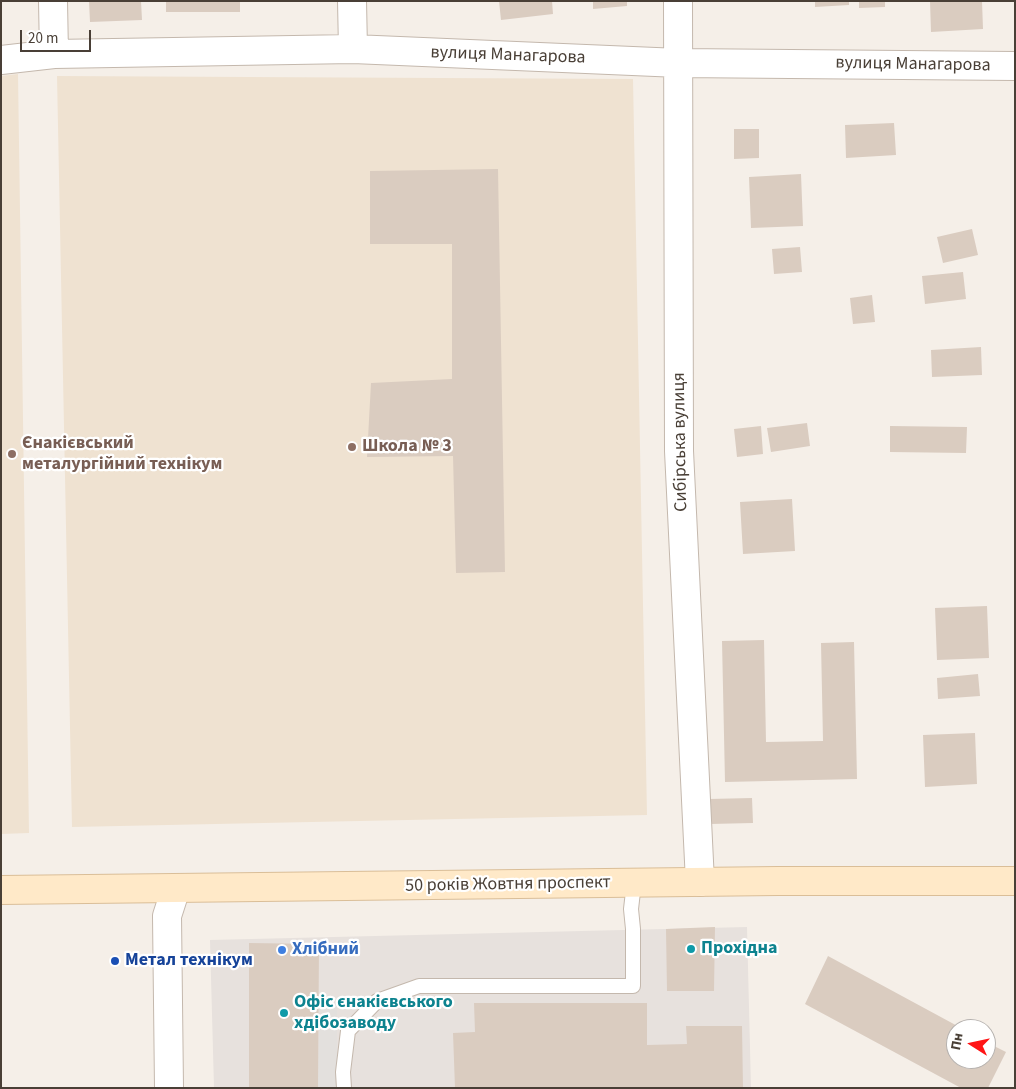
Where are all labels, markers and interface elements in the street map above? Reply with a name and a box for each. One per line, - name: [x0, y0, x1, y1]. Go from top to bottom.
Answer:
- scale bar: [22, 20, 94, 52]
- text: 20 m: [28, 28, 58, 49]
- street label: вулиця Манагарова: [430, 42, 586, 70]
- street label: вулиця Манагарова: [835, 53, 991, 77]
- street label: Сибірська вулиця: [669, 372, 693, 512]
- place label: Єнакієвський металургійний технікум: [22, 433, 222, 476]
- place label: Школа № 3: [362, 436, 452, 458]
- marker: Школа № 3: [346, 441, 358, 453]
- marker: Єнакієвський металургійний технікум: [6, 448, 18, 460]
- street label: 50 років Жовтня проспект: [405, 872, 611, 898]
- place label: Прохідна: [701, 938, 777, 960]
- place label: Хлібний: [292, 939, 359, 961]
- marker: Прохідна: [685, 943, 697, 955]
- marker: Хлібний: [276, 944, 288, 956]
- place label: Метал технікум: [125, 950, 253, 972]
- marker: Метал технікум: [109, 955, 121, 967]
- place label: Офіс єнакієвського хдібозаводу: [294, 992, 453, 1034]
- marker: Офіс єнакієвського хдібозаводу: [278, 1007, 290, 1019]
- north arrow: [946, 1019, 996, 1069]
- text: Пн: [946, 1031, 969, 1052]

